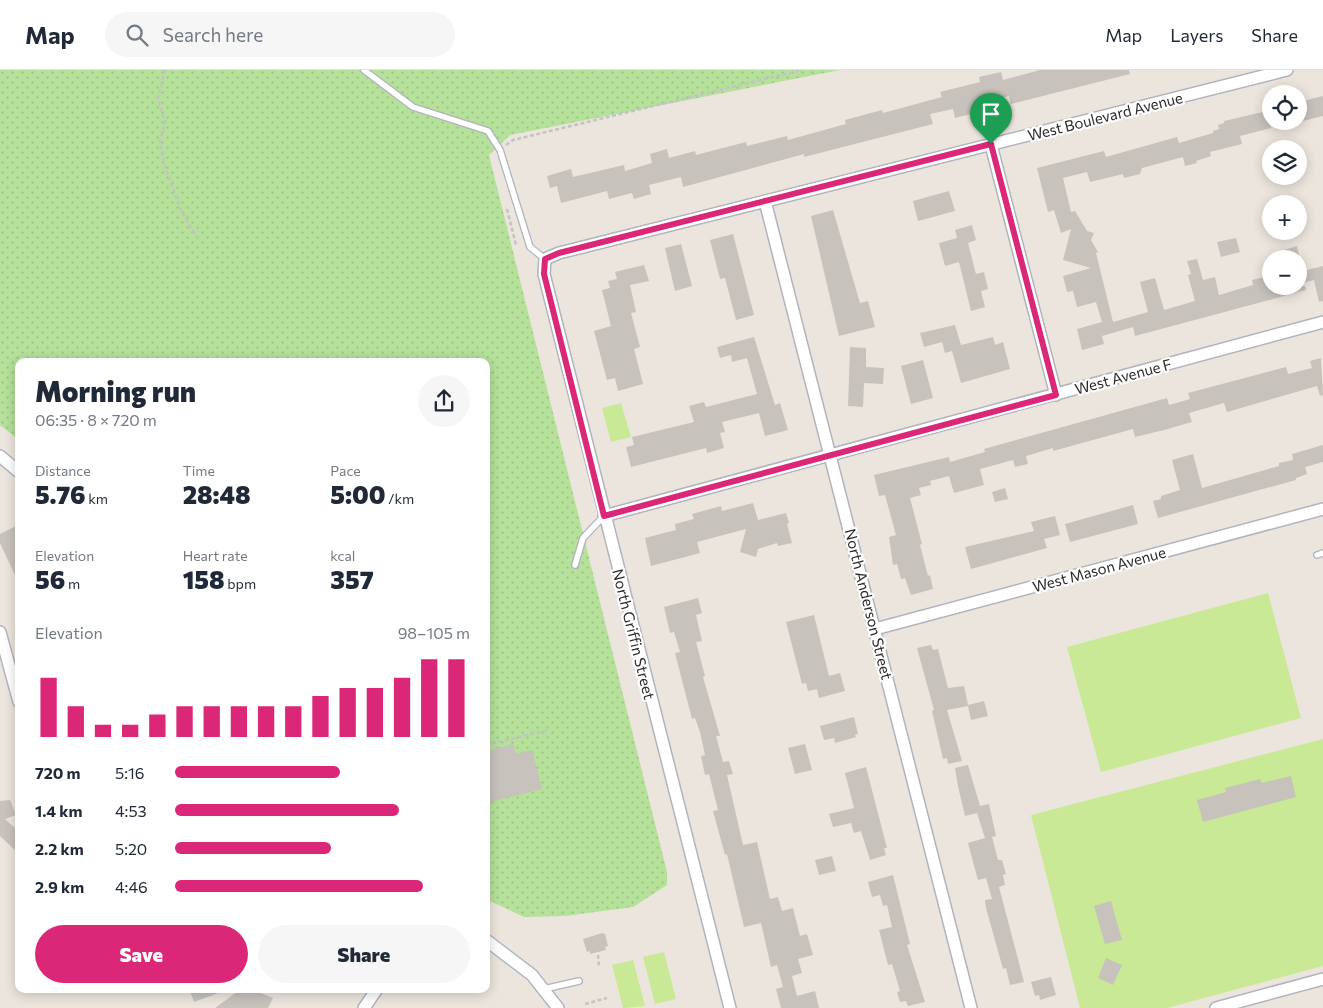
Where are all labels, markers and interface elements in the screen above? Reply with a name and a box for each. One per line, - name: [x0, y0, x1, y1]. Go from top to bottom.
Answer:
- search box: [105, 12, 455, 57]
- text: Map: [25, 20, 75, 49]
- icon: search: [123, 21, 151, 49]
- text: Search here: [163, 23, 263, 46]
- text: Map: [1105, 24, 1142, 46]
- text: Layers: [1170, 24, 1223, 46]
- text: Share: [1251, 24, 1298, 46]
- map controls: [1262, 85, 1307, 295]
- button: locate: [1262, 85, 1307, 130]
- street label: West Boulevard Avenue: [1026, 88, 1184, 144]
- pin: [970, 93, 1012, 144]
- icon: arrive: [977, 100, 1005, 128]
- button: layers: [1262, 140, 1307, 185]
- button: +: [1262, 195, 1307, 240]
- button: −: [1262, 250, 1307, 295]
- street label: West Avenue F: [1073, 354, 1173, 398]
- text: Morning run: [35, 374, 196, 408]
- button: share: [418, 375, 470, 427]
- text: 06:35 · 8 × 720 m: [35, 410, 157, 429]
- text: Distance: [35, 462, 91, 479]
- text: Time: [183, 462, 215, 479]
- text: Pace: [330, 462, 361, 479]
- text: 5.76: [35, 479, 86, 509]
- text: 28:48: [183, 479, 251, 509]
- text: 5:00: [330, 479, 386, 509]
- text: km: [86, 490, 108, 507]
- text: /km: [386, 490, 414, 507]
- street label: North Anderson Street: [842, 527, 896, 681]
- street label: West Mason Avenue: [1030, 543, 1168, 595]
- text: Elevation: [35, 547, 94, 564]
- text: Heart rate: [183, 547, 248, 564]
- text: kcal: [330, 547, 355, 564]
- text: 56: [35, 564, 65, 594]
- text: 158: [183, 564, 225, 594]
- text: 357: [330, 564, 374, 594]
- street label: North Griffin Street: [609, 567, 659, 701]
- text: m: [65, 575, 80, 592]
- text: bpm: [225, 575, 256, 592]
- text: Elevation: [35, 623, 103, 642]
- text: 98–105 m: [398, 623, 470, 642]
- text: 720 m: [35, 763, 80, 782]
- text: 5:16: [115, 763, 145, 782]
- text: 1.4 km: [35, 801, 82, 820]
- text: 4:53: [115, 801, 147, 820]
- text: 2.2 km: [35, 839, 84, 858]
- text: 5:20: [115, 839, 147, 858]
- text: 2.9 km: [35, 877, 84, 896]
- text: 4:46: [115, 877, 148, 896]
- button: Save: [35, 925, 248, 983]
- button: Share: [258, 925, 470, 983]

